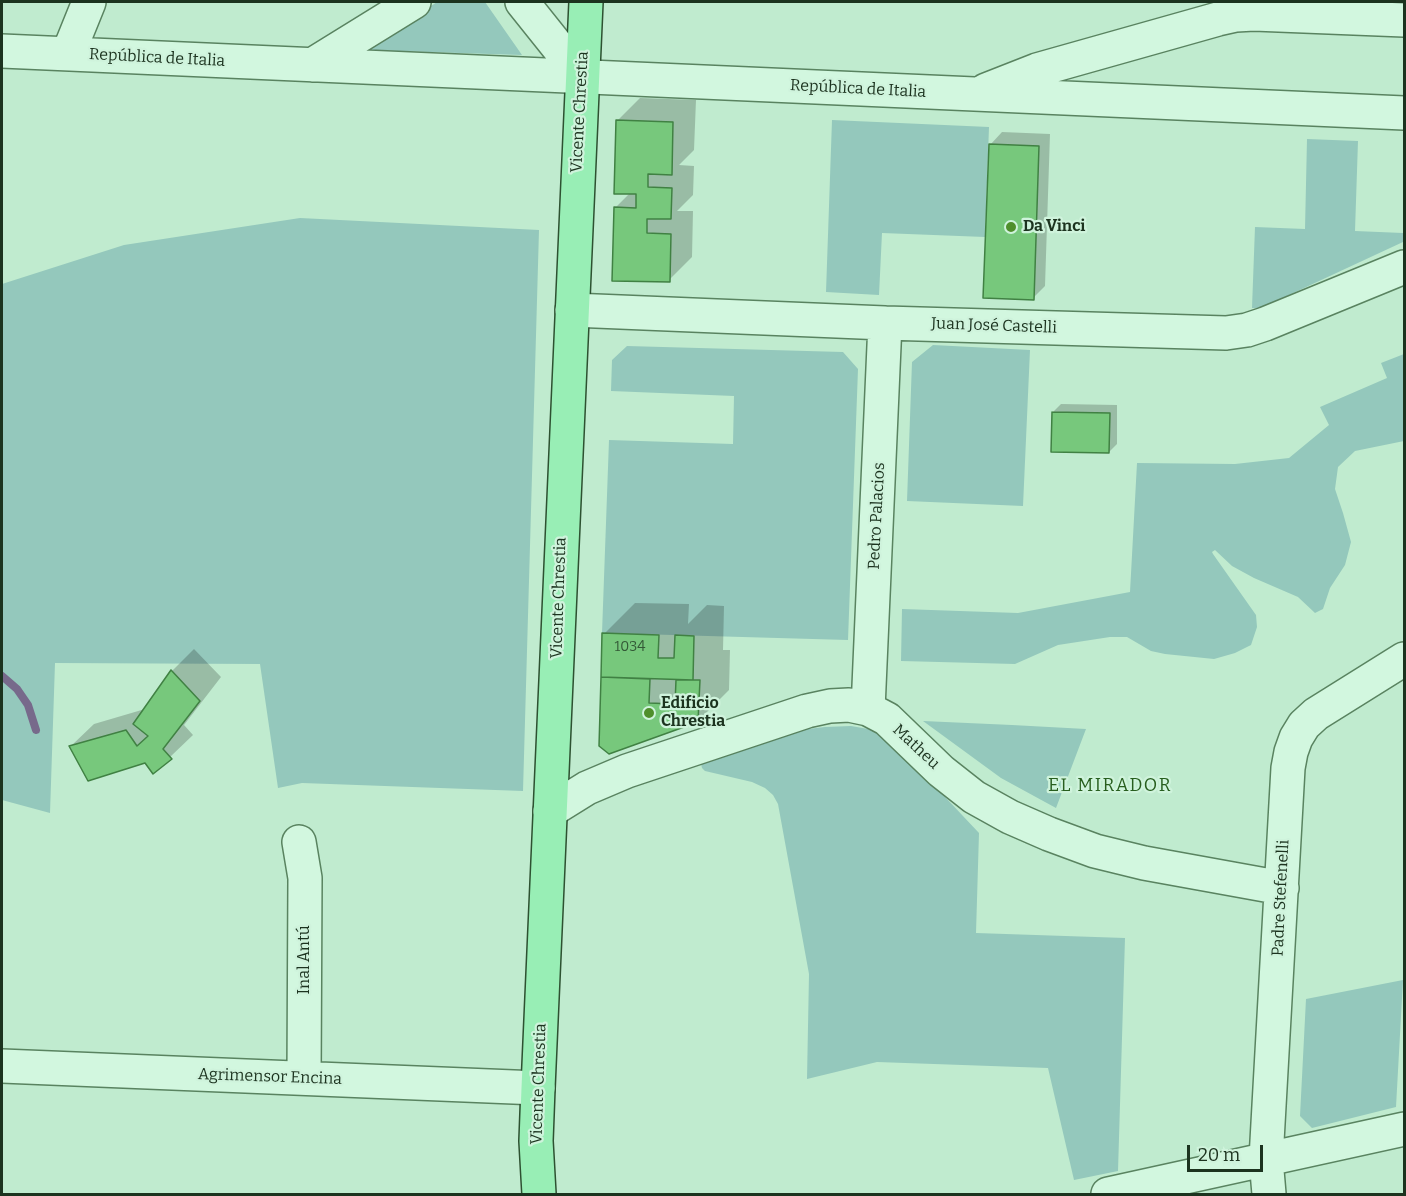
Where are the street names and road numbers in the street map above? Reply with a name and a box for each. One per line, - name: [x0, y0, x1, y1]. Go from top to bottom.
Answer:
- street label: República de Italia: [88, 45, 226, 71]
- street label: Vicente Chrestia: [567, 51, 593, 173]
- street label: República de Italia: [789, 76, 927, 102]
- street label: Juan José Castelli: [931, 314, 1057, 338]
- street label: Pedro Palacios: [865, 462, 889, 570]
- street label: Vicente Chrestia: [547, 537, 571, 659]
- street label: Matheu: [889, 721, 943, 773]
- street label: Padre Stefenelli: [1268, 839, 1294, 957]
- street label: Inal Antú: [295, 925, 315, 995]
- street label: Vicente Chrestia: [527, 1023, 551, 1145]
- street label: Agrimensor Encina: [198, 1065, 342, 1089]

